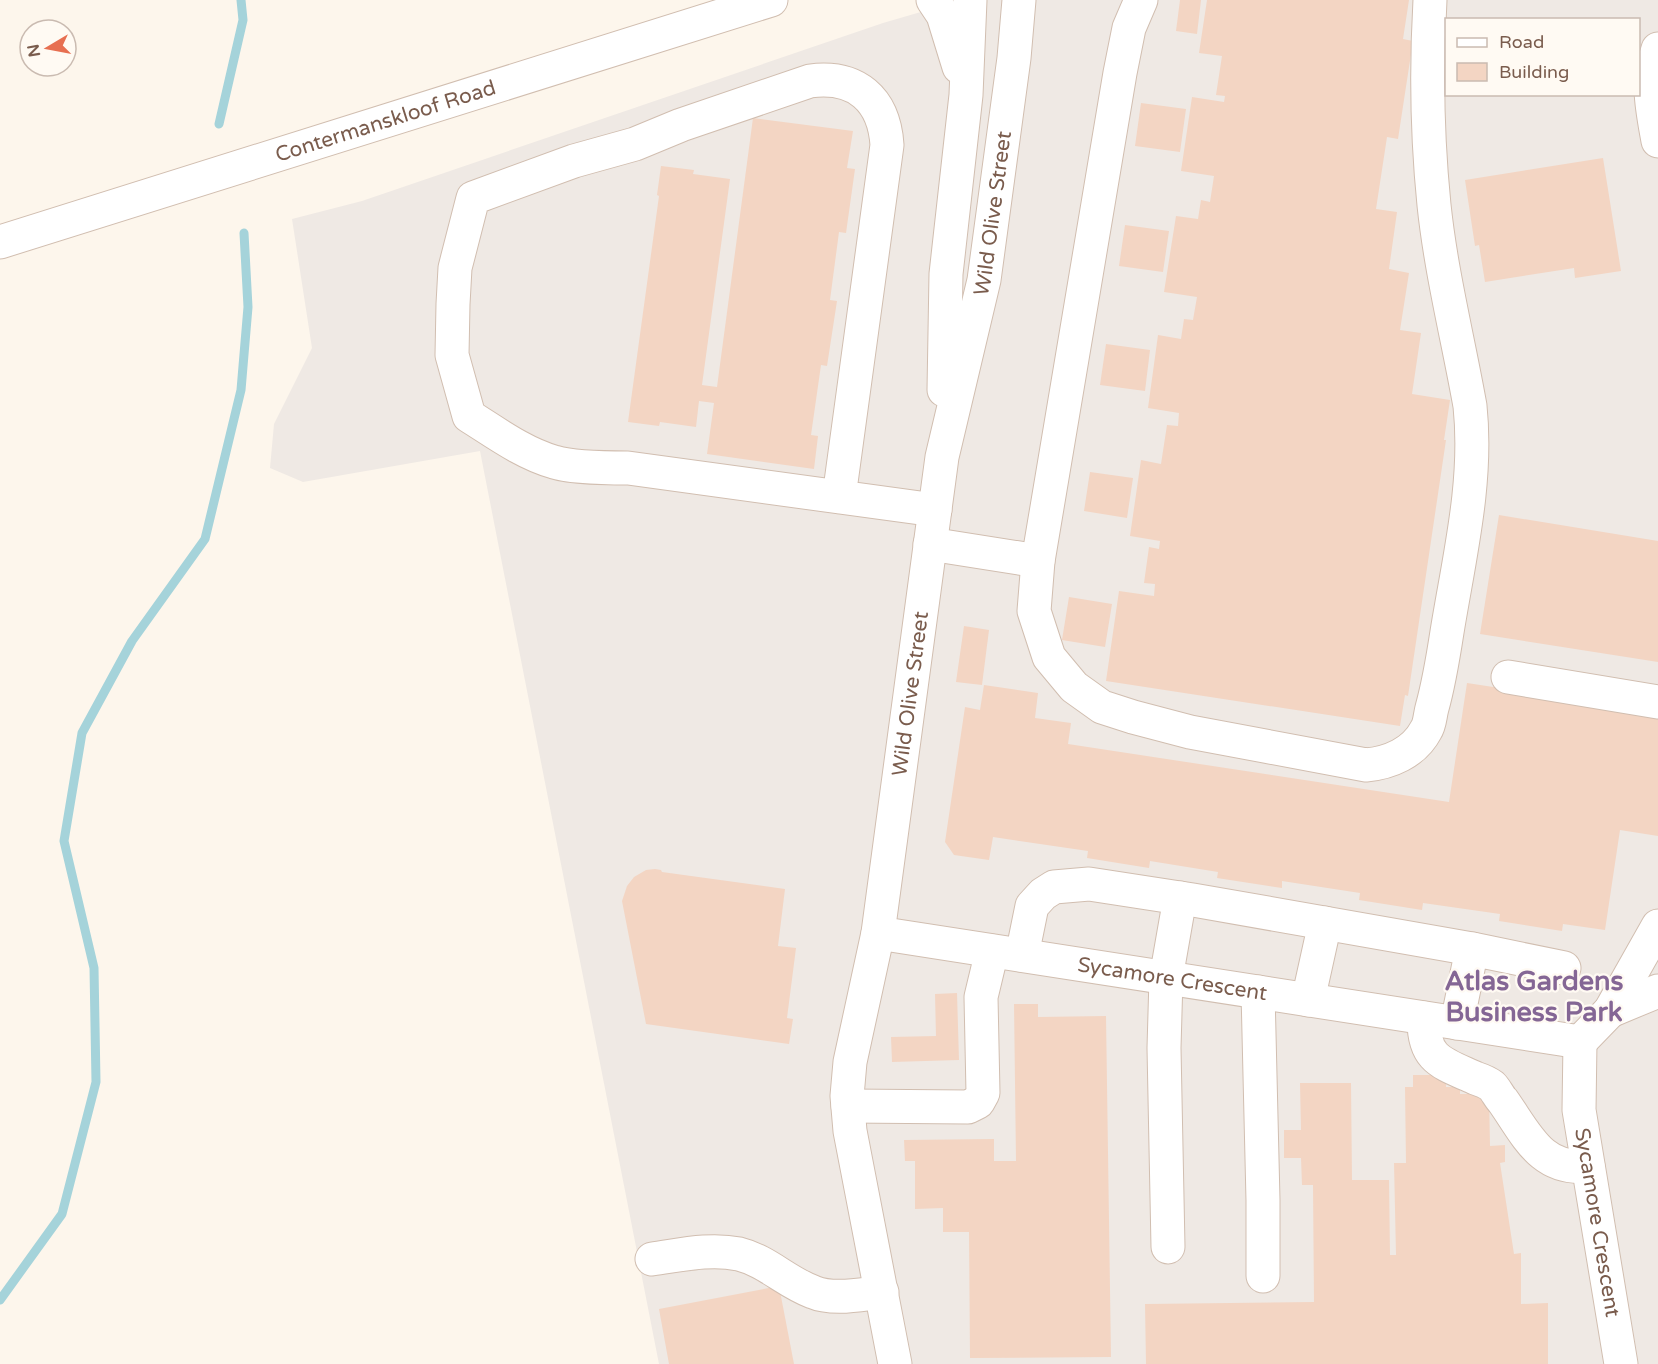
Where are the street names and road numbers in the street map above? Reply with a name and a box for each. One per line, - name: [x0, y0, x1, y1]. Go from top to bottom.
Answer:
- street label: Contermanskloof Road: [272, 75, 499, 167]
- street label: Wild Olive Street: [968, 129, 1017, 298]
- street label: Wild Olive Street: [887, 610, 934, 778]
- street label: Sycamore Crescent: [1076, 952, 1269, 1006]
- street label: Sycamore Crescent: [1570, 1126, 1626, 1319]

